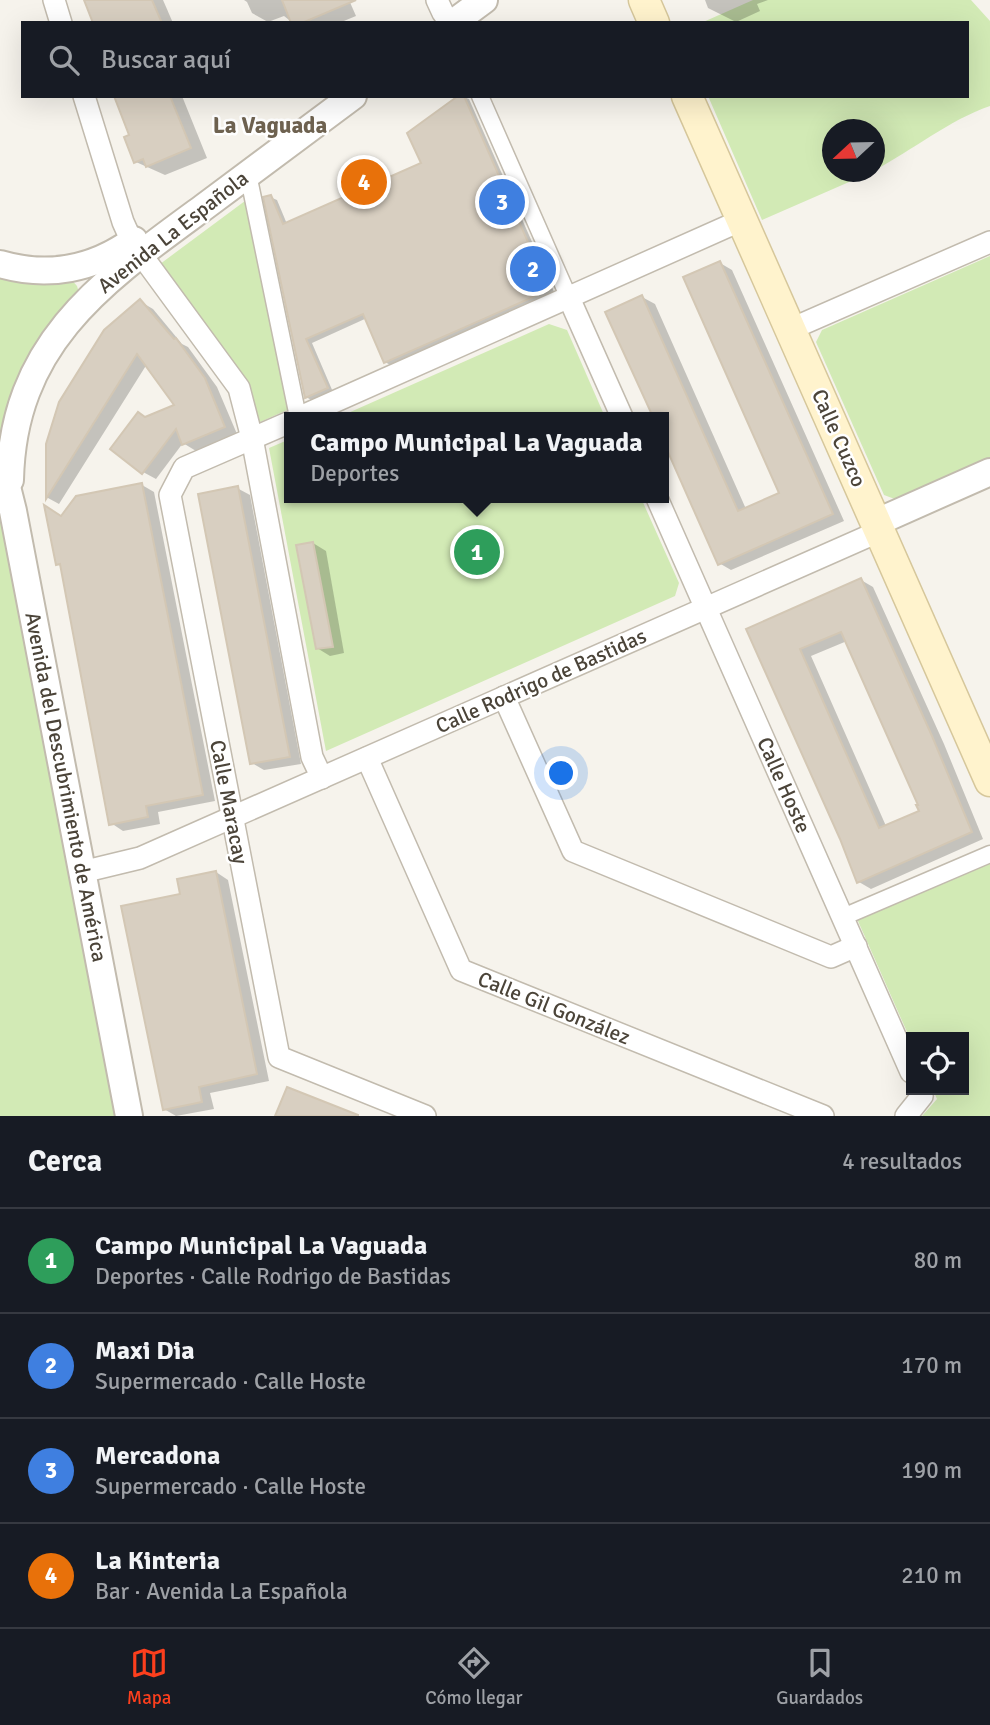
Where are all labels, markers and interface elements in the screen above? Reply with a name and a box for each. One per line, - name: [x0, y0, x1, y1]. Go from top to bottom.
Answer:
- search box: [21, 21, 969, 98]
- icon: search: [45, 41, 83, 79]
- text: Buscar aquí: [101, 44, 231, 76]
- district label: La Vaguada: [213, 111, 327, 140]
- north arrow: [822, 119, 885, 182]
- pin: 4: [341, 156, 387, 208]
- street label: Avenida La Española: [93, 165, 253, 299]
- pin: 3: [479, 176, 525, 228]
- pin: 2: [510, 243, 556, 295]
- street label: Calle Cuzco: [806, 385, 872, 491]
- popup: [284, 412, 669, 503]
- text: Campo Municipal La Vaguada: [310, 427, 643, 459]
- text: Deportes: [310, 459, 399, 488]
- pin: 1: [454, 526, 500, 578]
- street label: Avenida del Descubrimiento de América: [19, 610, 113, 964]
- street label: Calle Rodrigo de Bastidas: [432, 623, 650, 739]
- street label: Calle Hoste: [751, 733, 817, 837]
- street label: Calle Maracay: [204, 738, 254, 867]
- your location: [544, 756, 578, 790]
- street label: Calle Gil González: [474, 966, 634, 1050]
- map controls: [906, 1032, 969, 1095]
- button: locate: [906, 1032, 969, 1095]
- text: Cerca: [28, 1143, 102, 1180]
- text: 4 resultados: [842, 1147, 962, 1176]
- text: Campo Municipal La Vaguada: [95, 1230, 427, 1262]
- text: 1: [45, 1246, 57, 1275]
- text: 80 m: [914, 1246, 962, 1275]
- text: Deportes · Calle Rodrigo de Bastidas: [95, 1262, 451, 1291]
- text: Maxi Dia: [95, 1335, 195, 1367]
- text: 2: [45, 1351, 57, 1380]
- text: 170 m: [901, 1351, 962, 1380]
- text: Supermercado · Calle Hoste: [95, 1367, 366, 1396]
- text: Mercadona: [95, 1440, 220, 1472]
- text: 3: [45, 1456, 57, 1485]
- text: 190 m: [901, 1456, 962, 1485]
- text: Supermercado · Calle Hoste: [95, 1472, 366, 1501]
- text: La Kinteria: [95, 1545, 220, 1577]
- text: 4: [45, 1561, 57, 1590]
- text: 210 m: [901, 1561, 962, 1590]
- text: Bar · Avenida La Española: [95, 1577, 348, 1606]
- tab: Mapa: [127, 1644, 172, 1710]
- tab: Cómo llegar: [425, 1644, 523, 1710]
- tab: Guardados: [776, 1644, 863, 1710]

